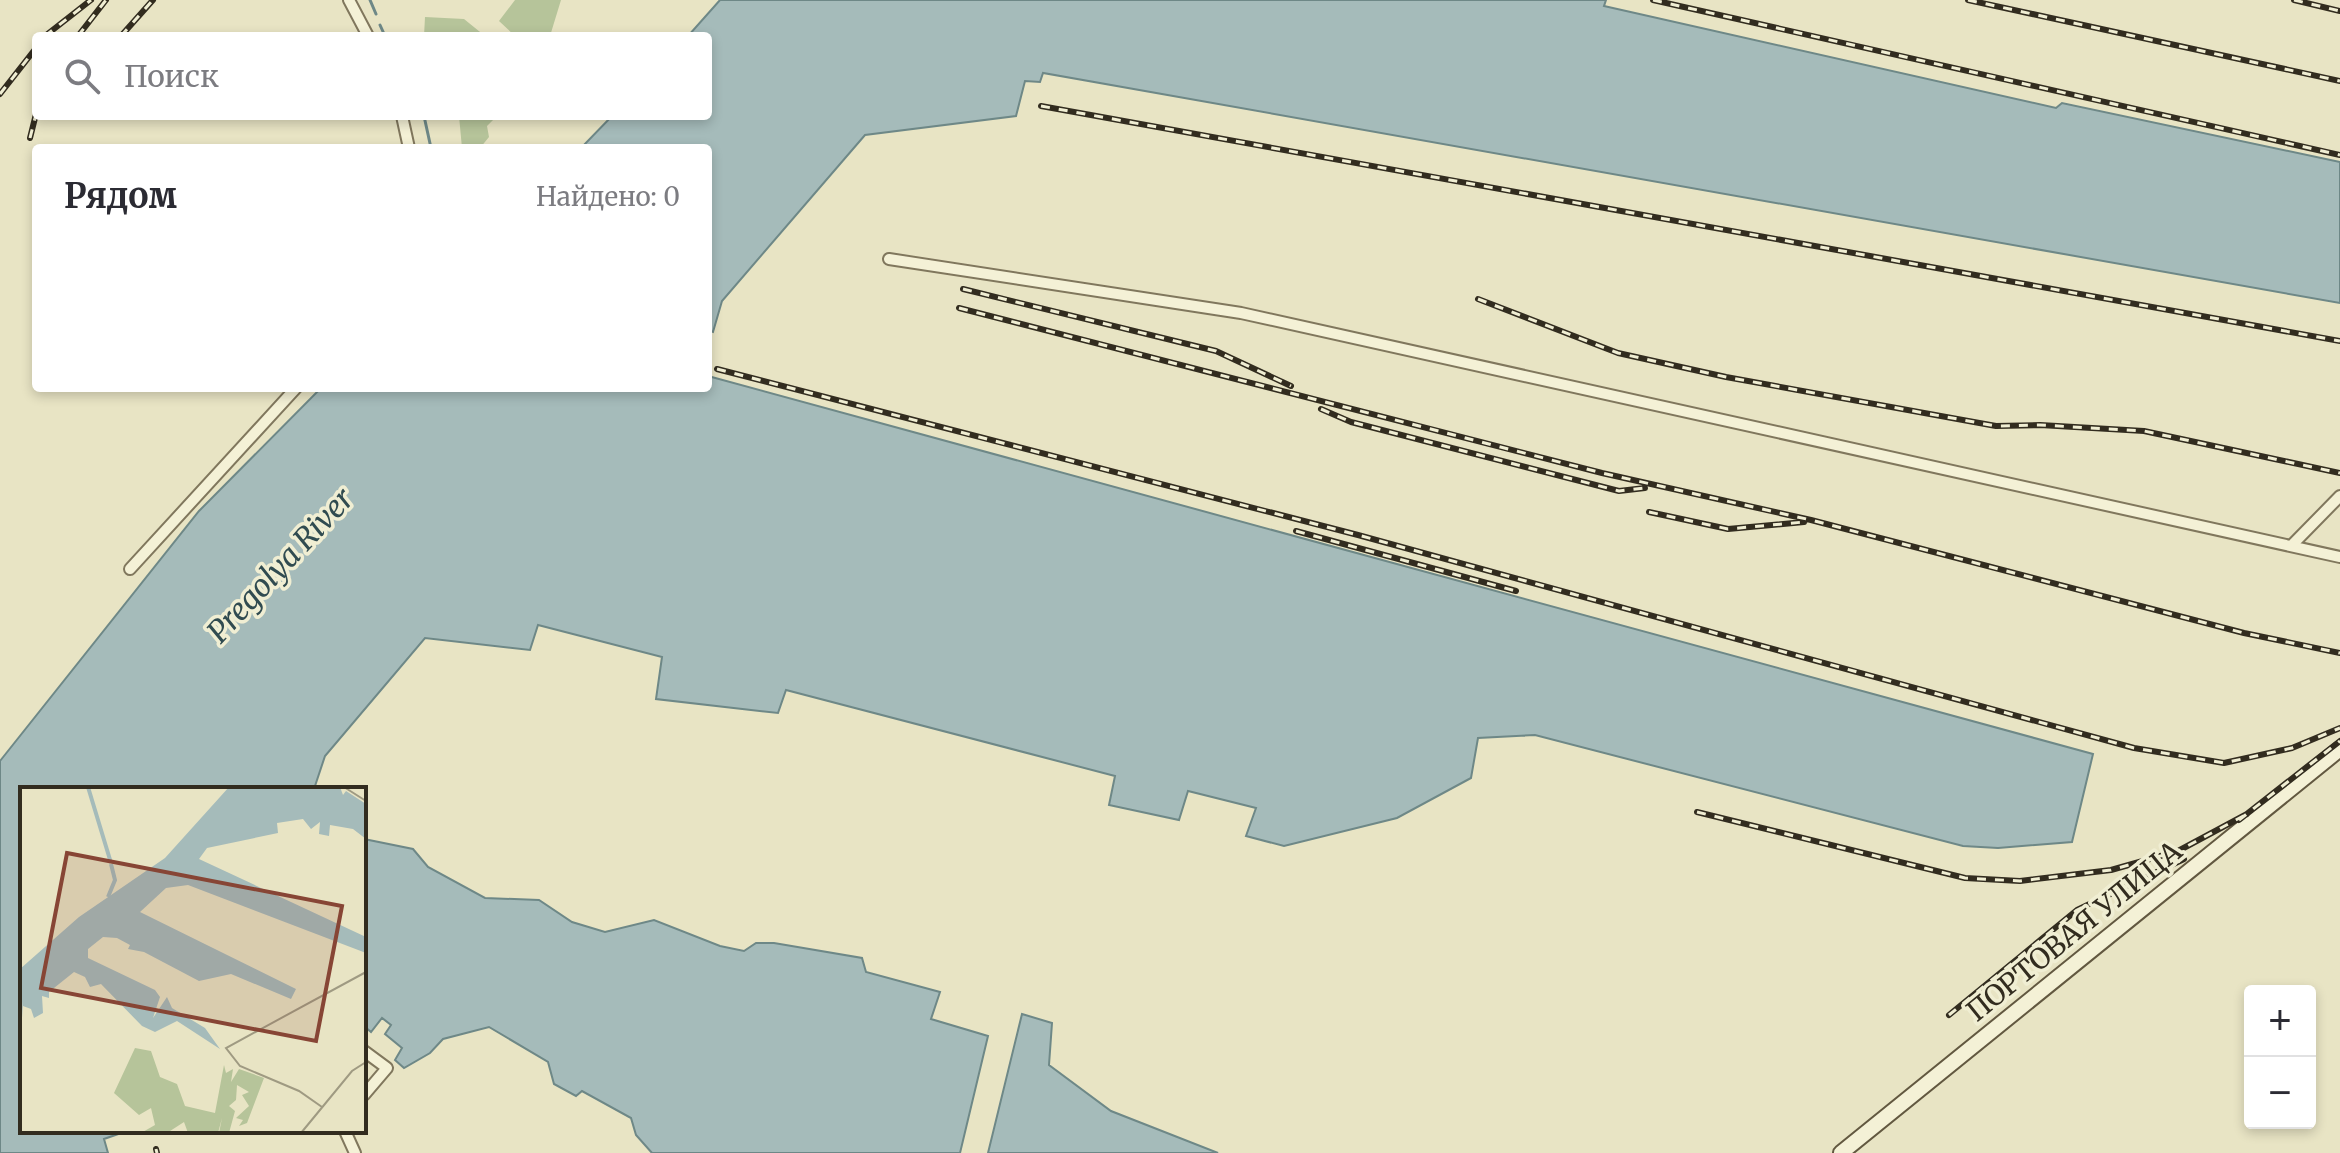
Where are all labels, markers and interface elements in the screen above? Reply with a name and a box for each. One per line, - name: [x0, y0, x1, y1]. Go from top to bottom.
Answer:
- search box: [32, 32, 712, 120]
- icon: search: [60, 54, 104, 98]
- text: Поиск: [124, 57, 219, 95]
- text: Рядом: [64, 175, 177, 217]
- text: Найдено: 0: [536, 180, 680, 213]
- water label: Pregolya River: [199, 479, 362, 650]
- inset map: [20, 787, 366, 1133]
- street label: ПОРТОВАЯ УЛИЦА: [1959, 833, 2189, 1029]
- map controls: [2244, 985, 2316, 1129]
- button: +: [2244, 985, 2316, 1057]
- button: −: [2244, 1057, 2316, 1129]

